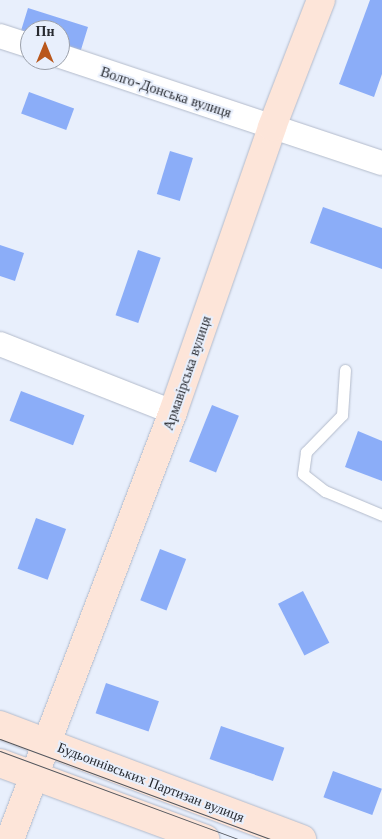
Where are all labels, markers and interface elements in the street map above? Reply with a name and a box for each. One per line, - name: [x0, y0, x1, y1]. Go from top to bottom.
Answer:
- north arrow: [20, 20, 70, 70]
- text: Пн: [36, 22, 54, 40]
- street label: Волго-Донська вулиця: [99, 63, 233, 121]
- street label: Армавірська вулиця: [160, 314, 214, 432]
- street label: Будьоннівських Партизан вулиця: [55, 739, 247, 825]

